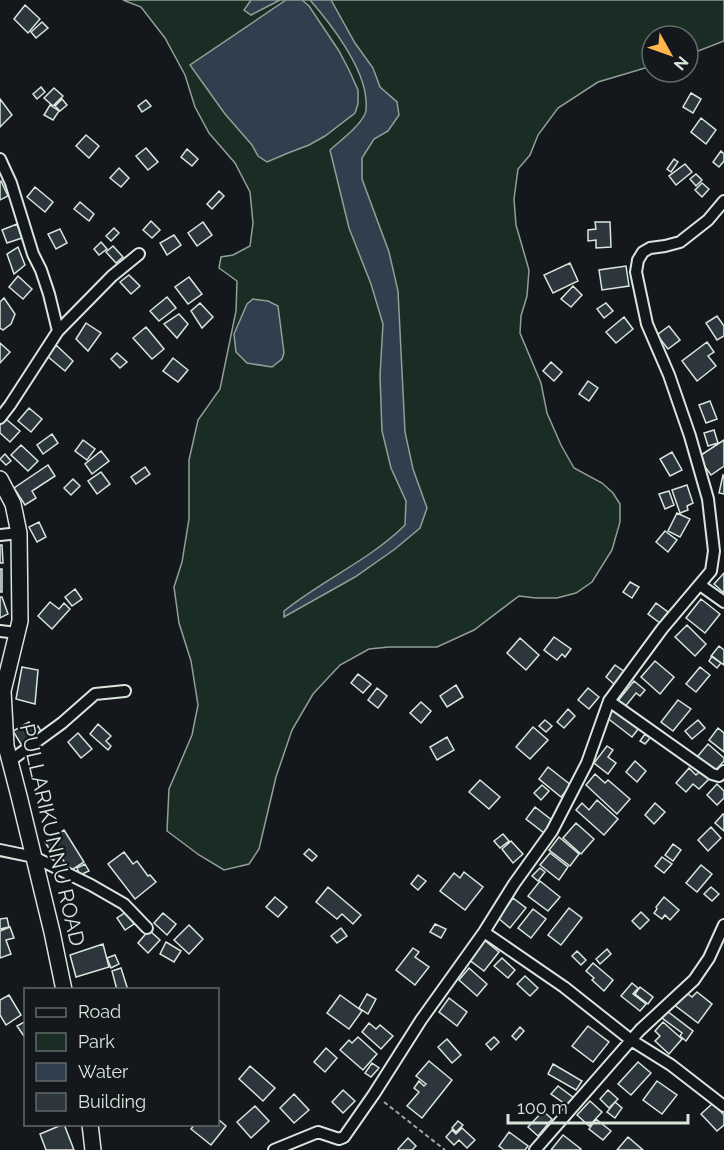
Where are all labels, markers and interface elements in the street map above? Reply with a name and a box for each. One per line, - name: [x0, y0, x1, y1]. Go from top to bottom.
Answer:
- north arrow: [640, 24, 700, 84]
- text: N: [670, 53, 692, 74]
- street label: PULLARIKUNNU ROAD: [15, 721, 90, 949]
- legend: [24, 988, 219, 1126]
- text: Road: [78, 1001, 121, 1022]
- text: Park: [78, 1031, 115, 1052]
- text: Water: [78, 1061, 129, 1082]
- scale bar: [508, 1087, 688, 1125]
- text: Building: [78, 1091, 146, 1112]
- text: 100 m: [517, 1097, 568, 1118]

